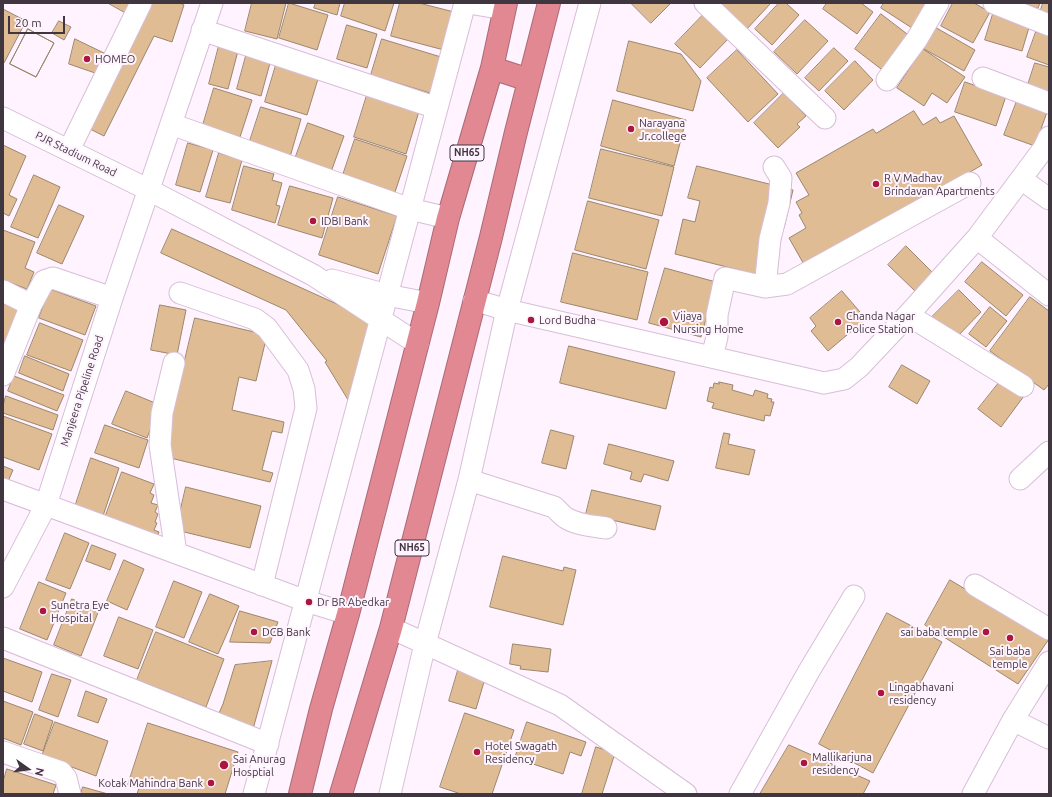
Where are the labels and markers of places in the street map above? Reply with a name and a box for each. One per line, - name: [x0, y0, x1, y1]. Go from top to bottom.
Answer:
- place label: HOMEO: [95, 52, 135, 66]
- marker: HOMEO: [82, 54, 92, 64]
- place label: Narayana Jr.college: [639, 116, 686, 142]
- marker: Narayana Jr.college: [626, 124, 636, 134]
- place label: R V Madhav Brindavan Apartments: [884, 171, 995, 197]
- marker: R V Madhav Brindavan Apartments: [871, 179, 881, 189]
- place label: IDBI Bank: [321, 214, 368, 228]
- marker: IDBI Bank: [308, 216, 318, 226]
- place label: Vijaya Nursing Home: [673, 309, 744, 335]
- place label: Chanda Nagar Police Station: [846, 309, 915, 335]
- place label: Lord Budha: [539, 313, 596, 327]
- marker: Lord Budha: [526, 315, 536, 325]
- marker: Vijaya Nursing Home: [658, 316, 670, 328]
- marker: Chanda Nagar Police Station: [833, 317, 843, 327]
- place label: Dr BR Abedkar: [317, 595, 389, 609]
- marker: Dr BR Abedkar: [304, 597, 314, 607]
- place label: Sunetra Eye Hospital: [51, 598, 109, 624]
- marker: Sunetra Eye Hospital: [38, 606, 48, 616]
- place label: DCB Bank: [262, 625, 310, 639]
- place label: sai baba temple: [900, 625, 978, 639]
- marker: DCB Bank: [249, 627, 259, 637]
- marker: sai baba temple: [981, 627, 991, 637]
- marker: Sai baba temple: [1005, 633, 1015, 643]
- place label: Sai baba temple: [990, 644, 1030, 670]
- place label: Lingabhavani residency: [889, 680, 954, 706]
- marker: Lingabhavani residency: [876, 688, 886, 698]
- place label: Hotel Swagath Residency: [485, 739, 557, 765]
- marker: Hotel Swagath Residency: [472, 747, 482, 757]
- place label: Mallikarjuna residency: [812, 750, 872, 776]
- place label: Sai Anurag Hosptial: [233, 752, 285, 778]
- marker: Mallikarjuna residency: [799, 758, 809, 768]
- marker: Sai Anurag Hosptial: [218, 759, 230, 771]
- place label: Kotak Mahindra Bank: [98, 776, 203, 790]
- marker: Kotak Mahindra Bank: [206, 778, 216, 788]

